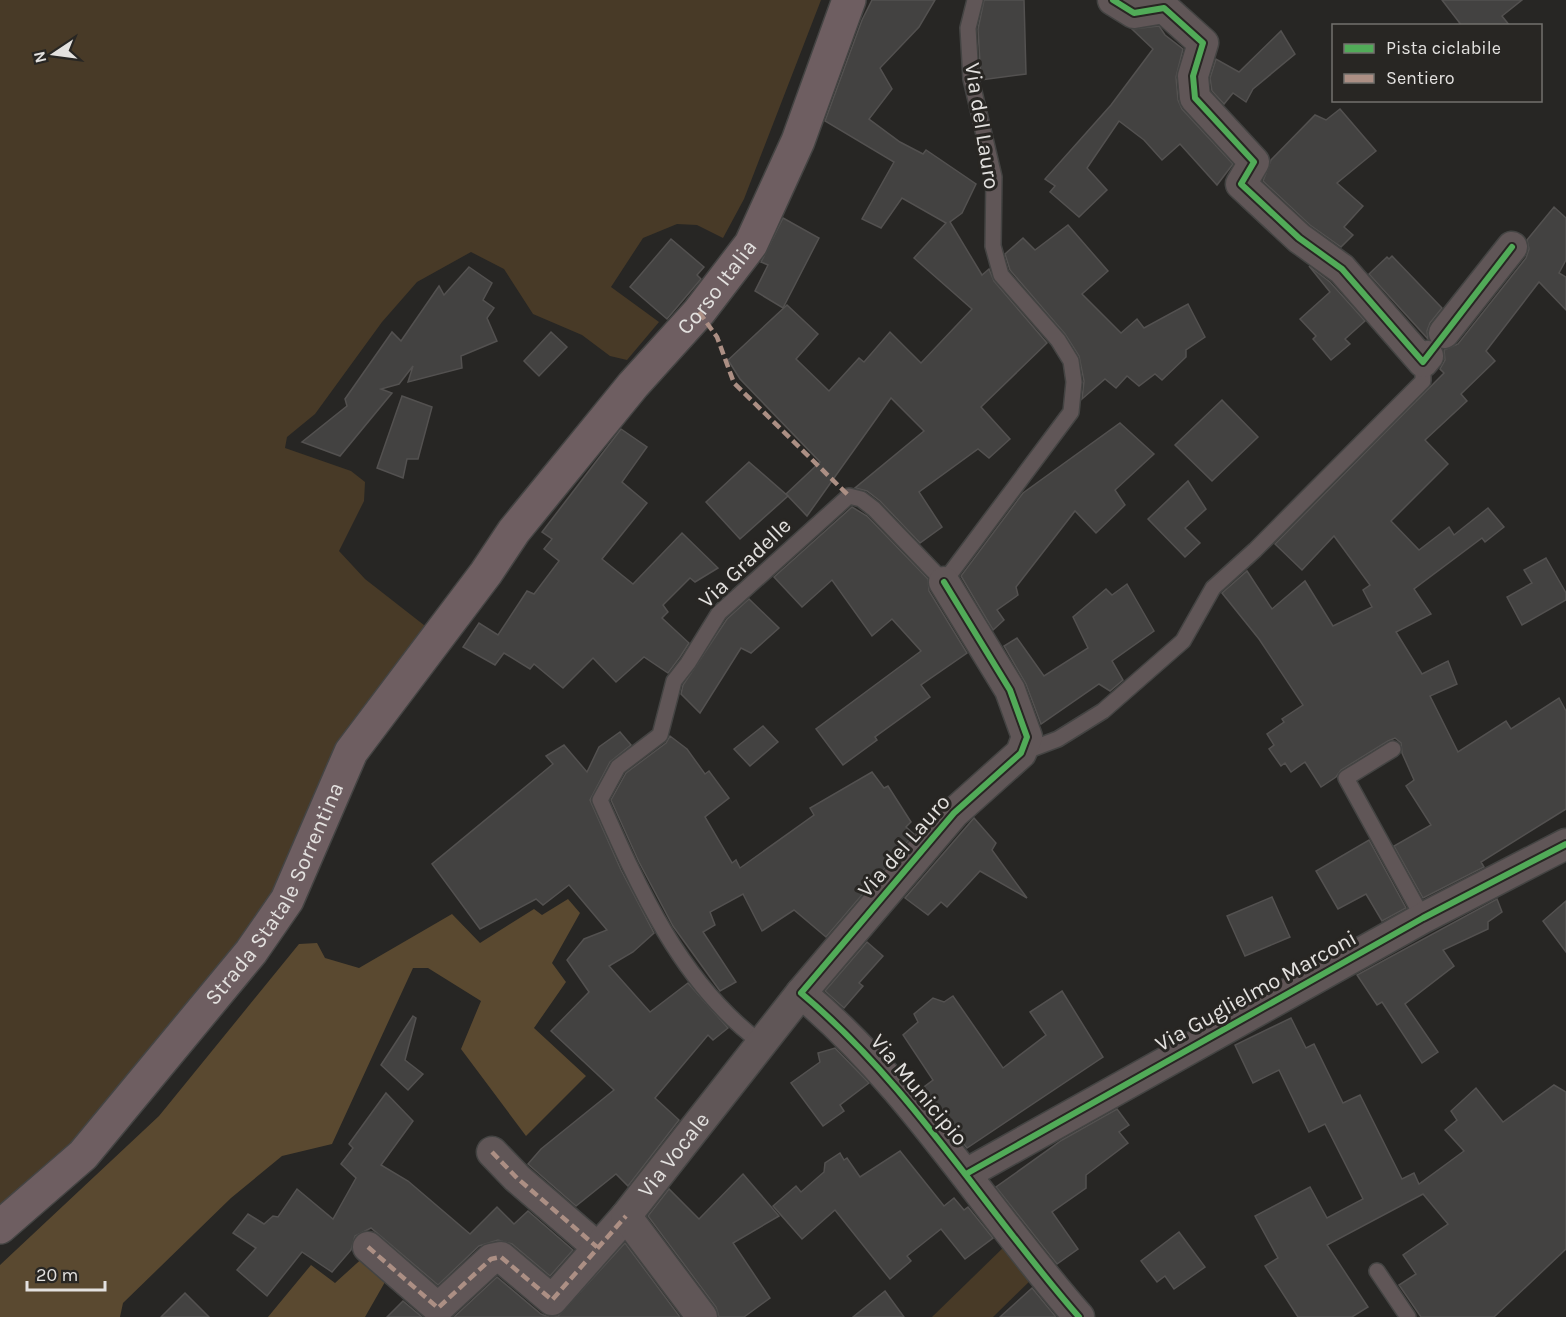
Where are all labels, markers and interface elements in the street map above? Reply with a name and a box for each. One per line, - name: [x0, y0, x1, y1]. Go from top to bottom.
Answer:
- north arrow: [24, 24, 84, 84]
- legend: [1332, 24, 1542, 102]
- text: Pista ciclabile: [1386, 37, 1501, 59]
- text: N: [29, 50, 50, 65]
- street label: Via del Lauro: [959, 61, 1005, 191]
- text: Sentiero: [1386, 67, 1455, 89]
- street label: Corso Italia: [672, 235, 763, 340]
- street label: Via Gradelle: [693, 513, 797, 613]
- street label: Strada Statale Sorrentina: [200, 778, 349, 1010]
- street label: Via del Lauro: [852, 789, 956, 903]
- street label: Via Guglielmo Marconi: [1151, 925, 1361, 1057]
- street label: Via Municipio: [865, 1029, 973, 1151]
- street label: Via Vocale: [633, 1107, 715, 1203]
- scale bar: [27, 1254, 105, 1292]
- text: 20 m: [36, 1264, 78, 1286]

